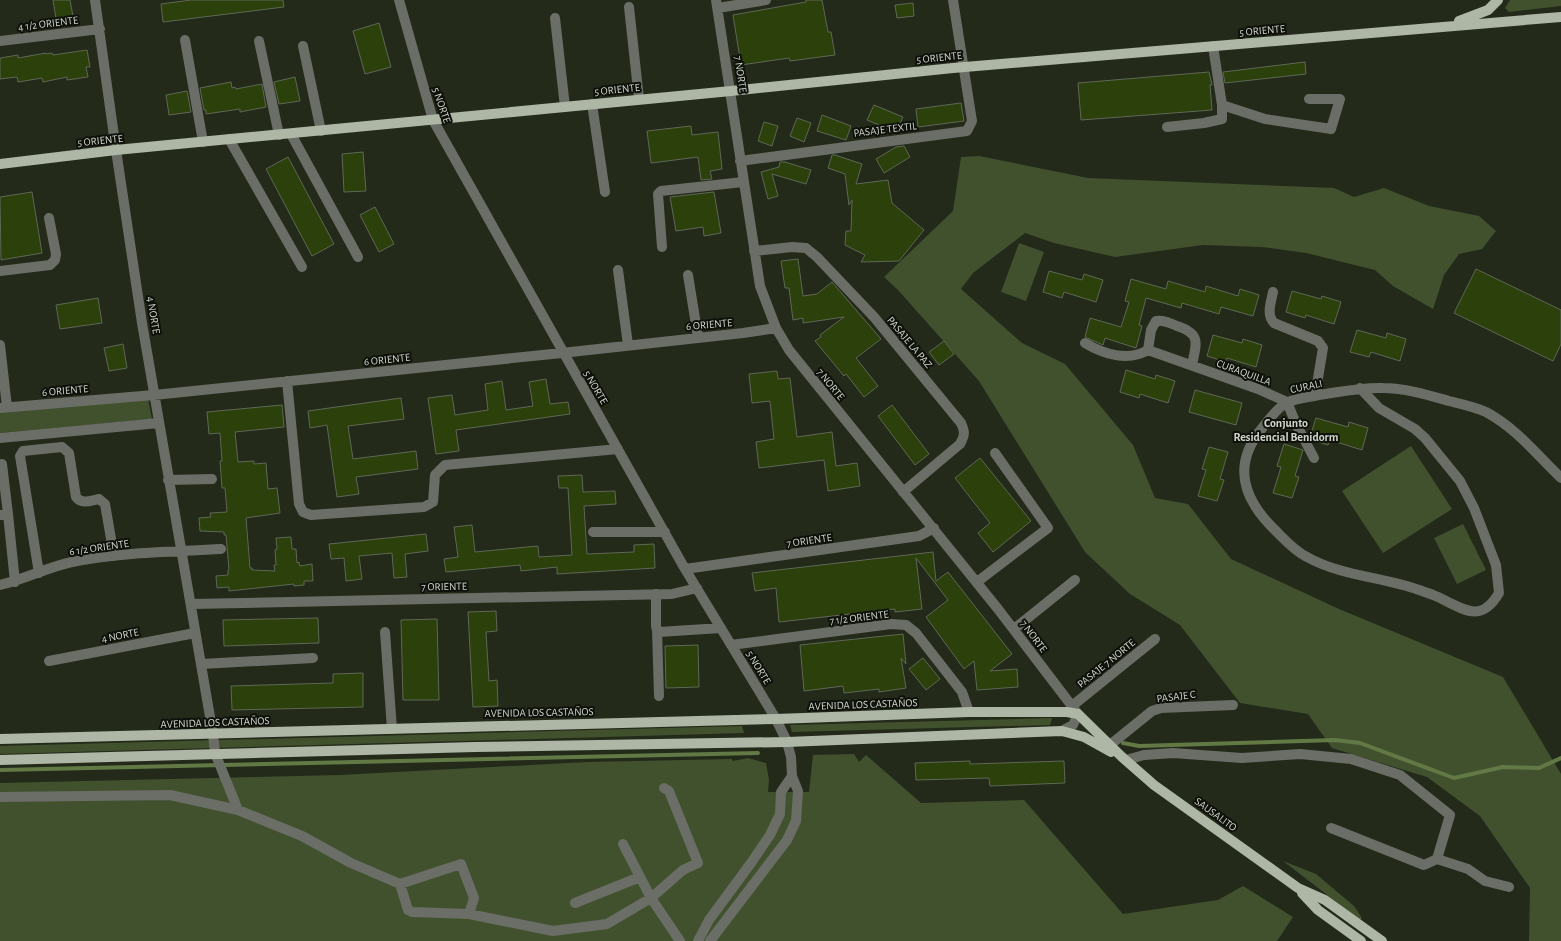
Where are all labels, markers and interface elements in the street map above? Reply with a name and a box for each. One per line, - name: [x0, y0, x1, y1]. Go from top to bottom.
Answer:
- street label: 4 1/2 ORIENTE: [17, 14, 79, 33]
- street label: 5 ORIENTE: [1239, 23, 1286, 38]
- street label: 5 ORIENTE: [916, 50, 963, 65]
- street label: 7 NORTE: [732, 55, 749, 94]
- street label: 5 ORIENTE: [594, 82, 641, 97]
- street label: 5 NORTE: [430, 86, 453, 125]
- street label: PASAJE TEXTIL: [853, 120, 918, 139]
- street label: 5 ORIENTE: [77, 133, 124, 148]
- street label: 4 NORTE: [145, 296, 162, 335]
- street label: PASAJE LA PAZ: [885, 314, 934, 370]
- street label: 6 ORIENTE: [685, 317, 733, 332]
- street label: 6 ORIENTE: [363, 352, 411, 367]
- street label: CURAQUILLA: [1215, 358, 1273, 388]
- street label: 7 NORTE: [815, 366, 847, 403]
- street label: 5 NORTE: [582, 368, 610, 407]
- street label: CURALI: [1289, 378, 1323, 395]
- street label: 6 ORIENTE: [41, 383, 89, 398]
- district label: Conjunto Residencial Benidorm: [1234, 417, 1339, 443]
- street label: 7 ORIENTE: [786, 532, 833, 549]
- street label: 6 1/2 ORIENTE: [69, 538, 130, 557]
- street label: 7 ORIENTE: [421, 581, 468, 592]
- street label: 7 1/2 ORIENTE: [829, 608, 890, 627]
- street label: 7 NORTE: [1018, 618, 1050, 655]
- street label: 4 NORTE: [100, 626, 140, 644]
- street label: PASAJE 7 NORTE: [1075, 636, 1138, 690]
- street label: 5 NORTE: [744, 649, 773, 687]
- street label: PASAJE C: [1156, 689, 1197, 704]
- street label: AVENIDA LOS CASTAÑOS: [808, 697, 918, 712]
- street label: AVENIDA LOS CASTAÑOS: [484, 706, 594, 719]
- street label: AVENIDA LOS CASTAÑOS: [160, 715, 270, 730]
- street label: SAUSALITO: [1193, 796, 1239, 833]

